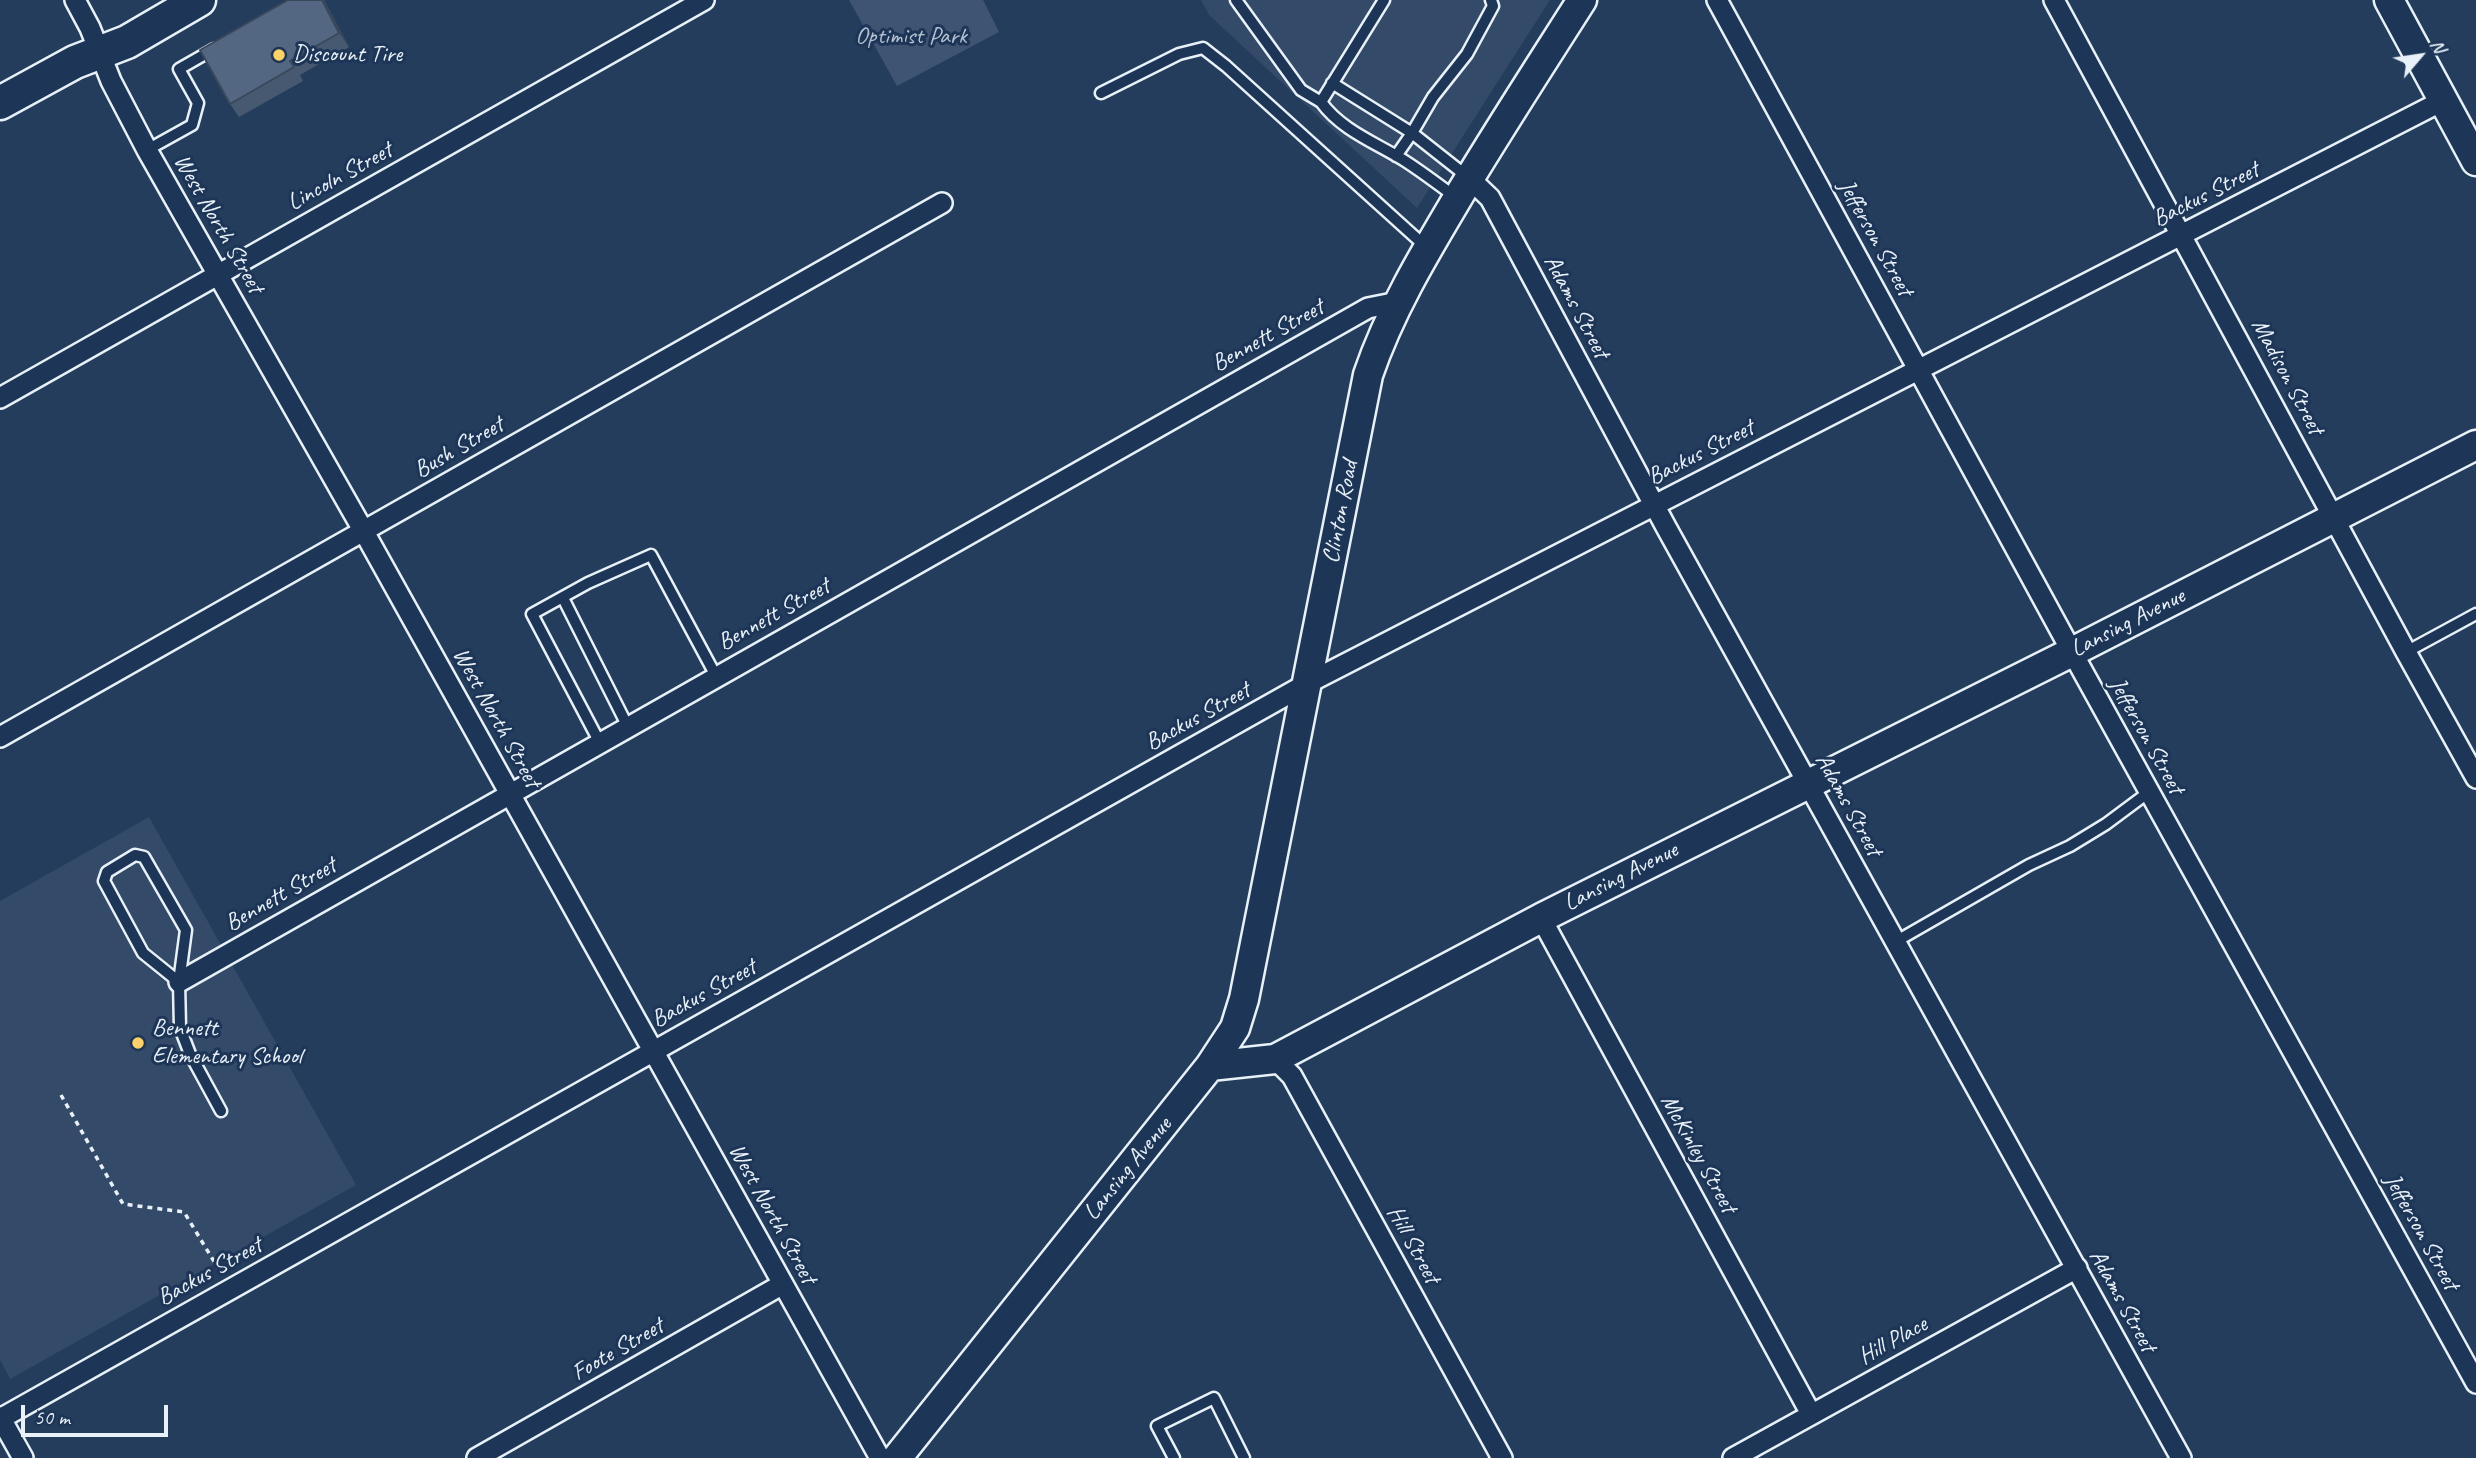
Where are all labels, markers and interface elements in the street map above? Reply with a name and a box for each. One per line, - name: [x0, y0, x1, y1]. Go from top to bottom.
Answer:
- north arrow: [2385, 21, 2455, 91]
- park label: Optimist Park: [855, 23, 967, 51]
- text: N: [2425, 35, 2452, 57]
- place label: Discount Tire: [293, 41, 402, 69]
- marker: Discount Tire: [271, 47, 287, 63]
- street label: Lincoln Street: [282, 136, 398, 218]
- street label: West North Street: [167, 149, 269, 299]
- street label: Backus Street: [2148, 156, 2264, 234]
- street label: Jefferson Street: [1831, 175, 1919, 301]
- street label: Adams Street: [1537, 250, 1615, 364]
- street label: Bennett Street: [1207, 293, 1329, 379]
- street label: Madison Street: [2244, 314, 2330, 440]
- street label: Bush Street: [409, 411, 509, 485]
- street label: Backus Street: [1643, 414, 1759, 492]
- street label: Clinton Road: [1317, 458, 1365, 566]
- street label: Bennett Street: [713, 572, 835, 658]
- street label: Lansing Avenue: [2066, 582, 2190, 664]
- street label: West North Street: [446, 643, 546, 793]
- street label: Jefferson Street: [2102, 673, 2190, 799]
- street label: Backus Street: [1141, 676, 1255, 758]
- street label: Adams Street: [1808, 749, 1888, 861]
- street label: Lansing Avenue: [1559, 836, 1683, 918]
- street label: Bennett Street: [220, 852, 342, 938]
- street label: Backus Street: [647, 953, 761, 1035]
- place label: Bennett Elementary School: [152, 1015, 302, 1071]
- marker: Bennett Elementary School: [130, 1035, 146, 1051]
- street label: McKinley Street: [1654, 1090, 1742, 1218]
- street label: Lansing Avenue: [1078, 1112, 1178, 1226]
- street label: West North Street: [722, 1139, 822, 1289]
- street label: Jefferson Street: [2377, 1169, 2465, 1295]
- street label: Hill Street: [1380, 1201, 1446, 1289]
- street label: Backus Street: [153, 1231, 267, 1313]
- street label: Adams Street: [2082, 1245, 2162, 1357]
- street label: Hill Place: [1854, 1310, 1932, 1372]
- street label: Foote Street: [567, 1312, 669, 1388]
- scale bar: [24, 1392, 172, 1436]
- text: 50 m: [34, 1404, 70, 1430]

